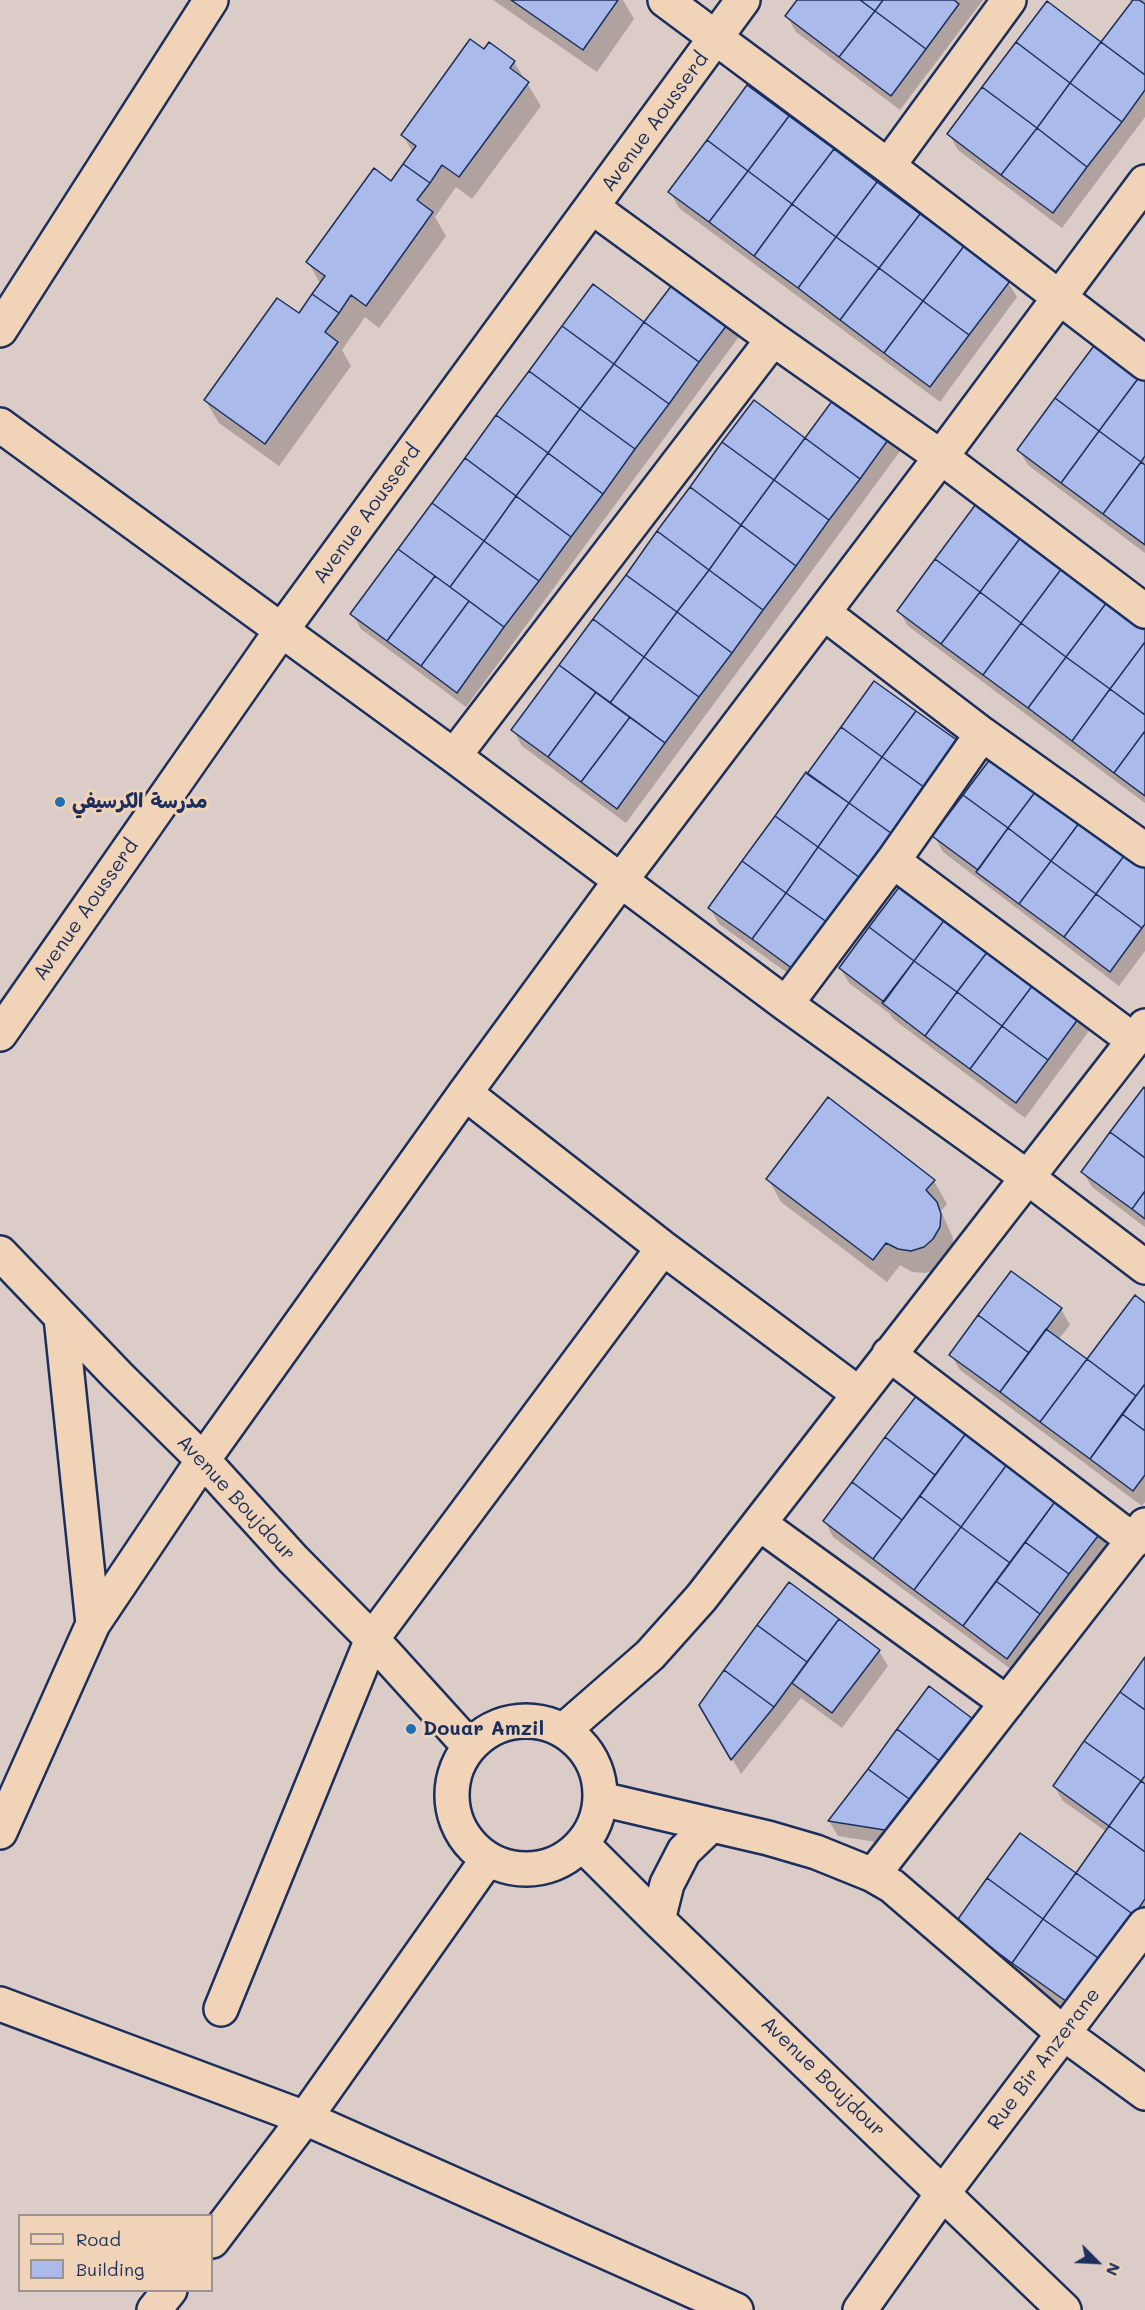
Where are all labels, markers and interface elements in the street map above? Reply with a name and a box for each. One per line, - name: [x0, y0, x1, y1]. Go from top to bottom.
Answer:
- street label: Avenue Aousserd: [596, 47, 714, 197]
- street label: Avenue Aousserd: [308, 439, 426, 589]
- place label: مدرسة الكرسيفي: [72, 790, 207, 814]
- marker: مدرسة الكرسيفي: [53, 795, 67, 809]
- street label: Avenue Aousserd: [28, 835, 144, 985]
- street label: Avenue Boujdour: [172, 1430, 300, 1566]
- place label: Douar Amzil: [423, 1717, 544, 1741]
- marker: Douar Amzil: [404, 1722, 418, 1736]
- street label: Rue Bir Anzerane: [983, 1983, 1105, 2135]
- street label: Avenue Boujdour: [756, 2012, 890, 2142]
- legend: [18, 2214, 213, 2292]
- text: Road: [76, 2227, 121, 2251]
- north arrow: [1067, 2232, 1127, 2292]
- text: Building: [76, 2257, 144, 2281]
- text: N: [1102, 2260, 1126, 2279]

